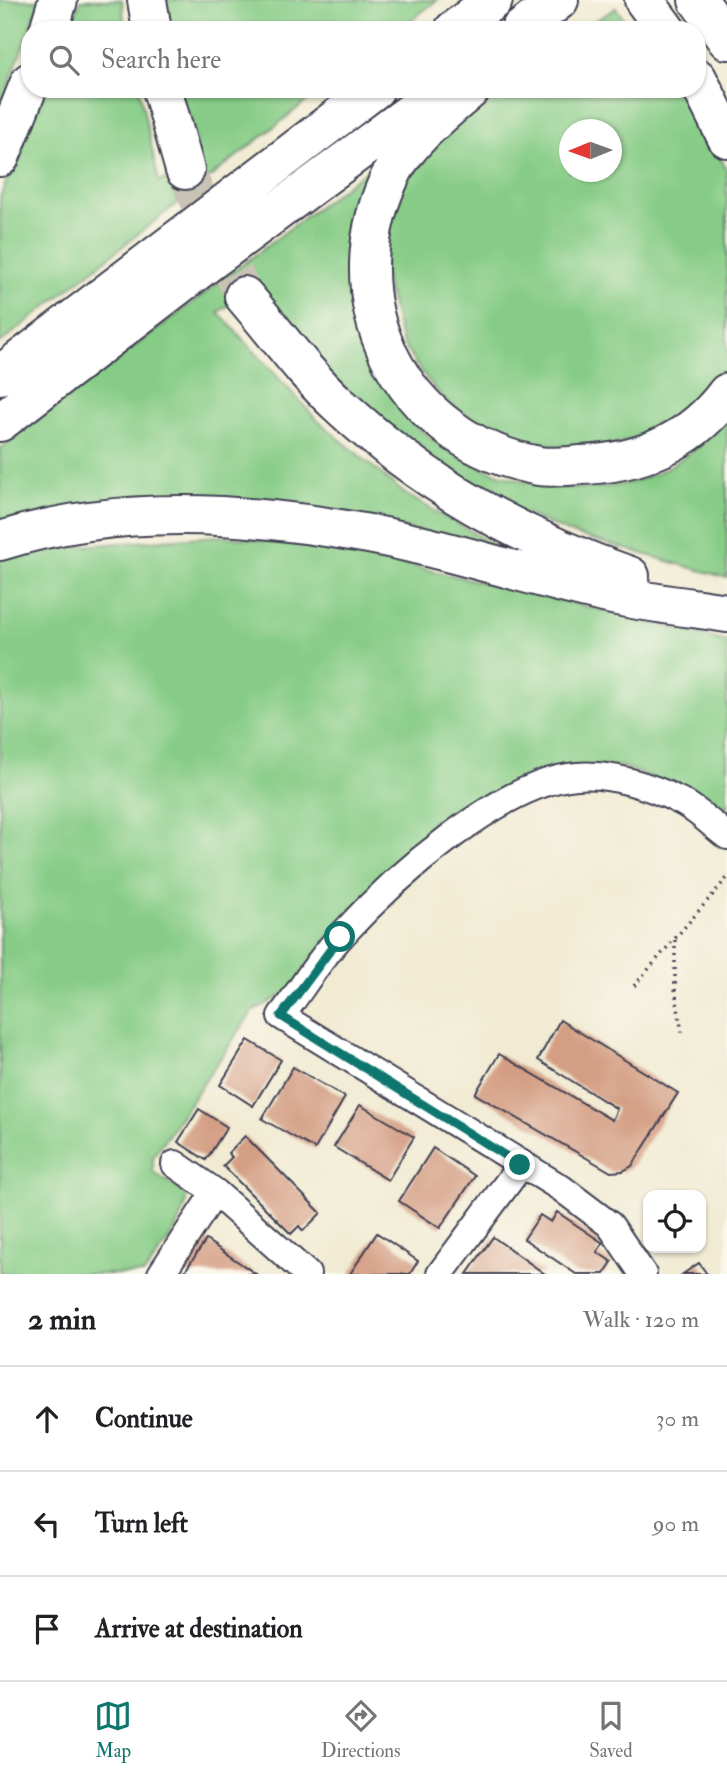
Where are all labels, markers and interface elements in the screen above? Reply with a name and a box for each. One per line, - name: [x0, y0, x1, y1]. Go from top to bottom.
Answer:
- search box: [21, 21, 706, 98]
- icon: search: [45, 41, 83, 79]
- text: Search here: [101, 44, 221, 76]
- north arrow: [559, 119, 622, 182]
- route start: [324, 921, 355, 952]
- route end: [504, 1149, 535, 1180]
- map controls: [643, 1190, 706, 1253]
- button: locate: [643, 1190, 706, 1253]
- text: 2 min: [28, 1301, 96, 1338]
- text: Walk · 120 m: [583, 1305, 699, 1334]
- icon: ahead: [28, 1400, 66, 1438]
- text: Continue: [95, 1403, 193, 1435]
- text: 30 m: [656, 1404, 699, 1433]
- icon: left: [28, 1505, 66, 1543]
- text: Turn left: [95, 1508, 188, 1540]
- text: 90 m: [653, 1509, 699, 1538]
- icon: arrive: [28, 1610, 66, 1648]
- text: Arrive at destination: [95, 1613, 303, 1645]
- tab: Map: [94, 1697, 132, 1763]
- tab: Directions: [321, 1697, 401, 1763]
- tab: Saved: [589, 1697, 633, 1763]

